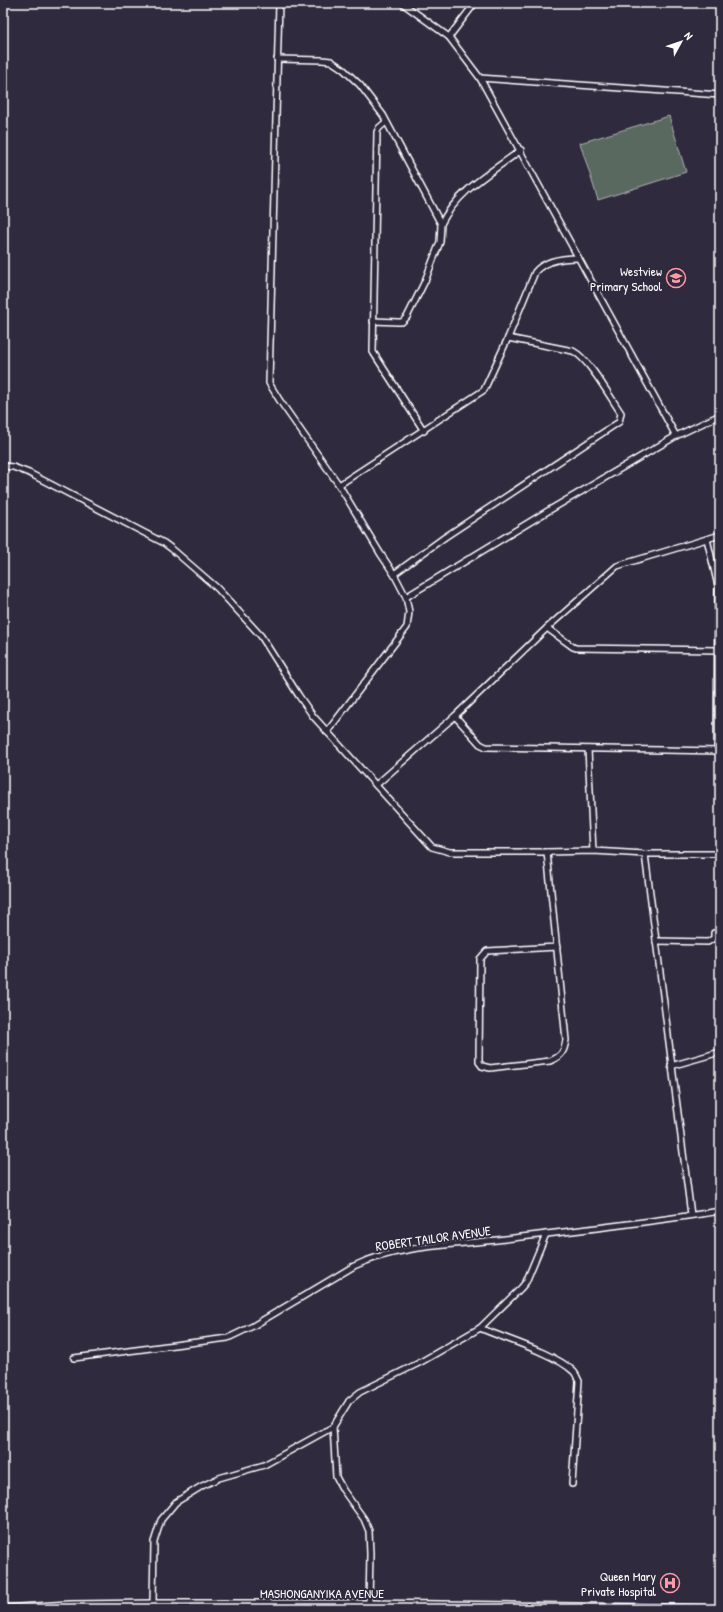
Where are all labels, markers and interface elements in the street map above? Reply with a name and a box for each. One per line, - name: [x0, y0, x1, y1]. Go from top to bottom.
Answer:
- north arrow: [661, 22, 701, 62]
- text: N: [681, 29, 696, 42]
- place label: Westview Primary School: [590, 262, 663, 295]
- school or university icon: Westview Primary School: [665, 267, 687, 289]
- street label: ROBERT TAILOR AVENUE: [374, 1221, 492, 1255]
- place label: Queen Mary Private Hospital: [581, 1567, 657, 1600]
- hospital icon: Queen Mary Private Hospital: [659, 1572, 681, 1594]
- street label: MASHONGANYIKA AVENUE: [260, 1584, 384, 1602]

